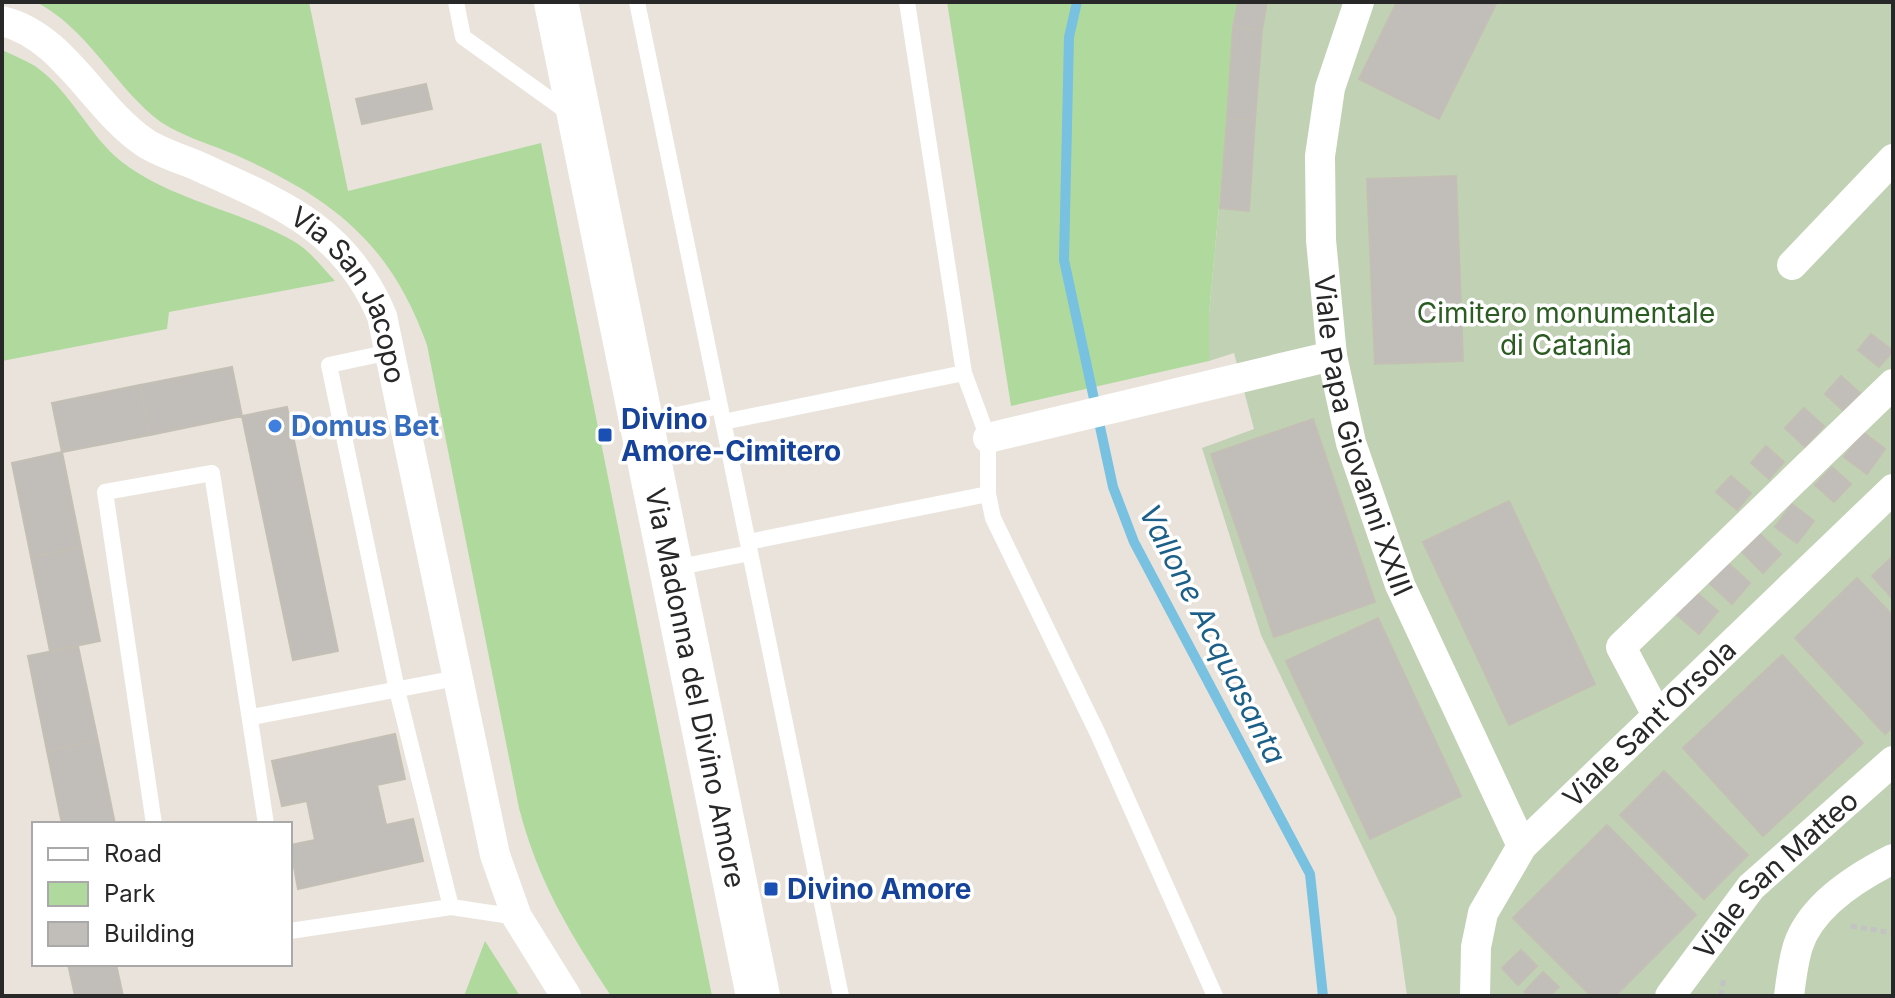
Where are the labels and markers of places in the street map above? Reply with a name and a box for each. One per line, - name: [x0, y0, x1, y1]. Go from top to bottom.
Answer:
- place label: Divino Amore-Cimitero: [621, 402, 841, 468]
- place label: Domus Bet: [291, 409, 439, 443]
- marker: Domus Bet: [266, 417, 284, 435]
- marker: Divino Amore-Cimitero: [596, 426, 614, 444]
- place label: Divino Amore: [787, 872, 971, 906]
- marker: Divino Amore: [762, 880, 780, 898]

